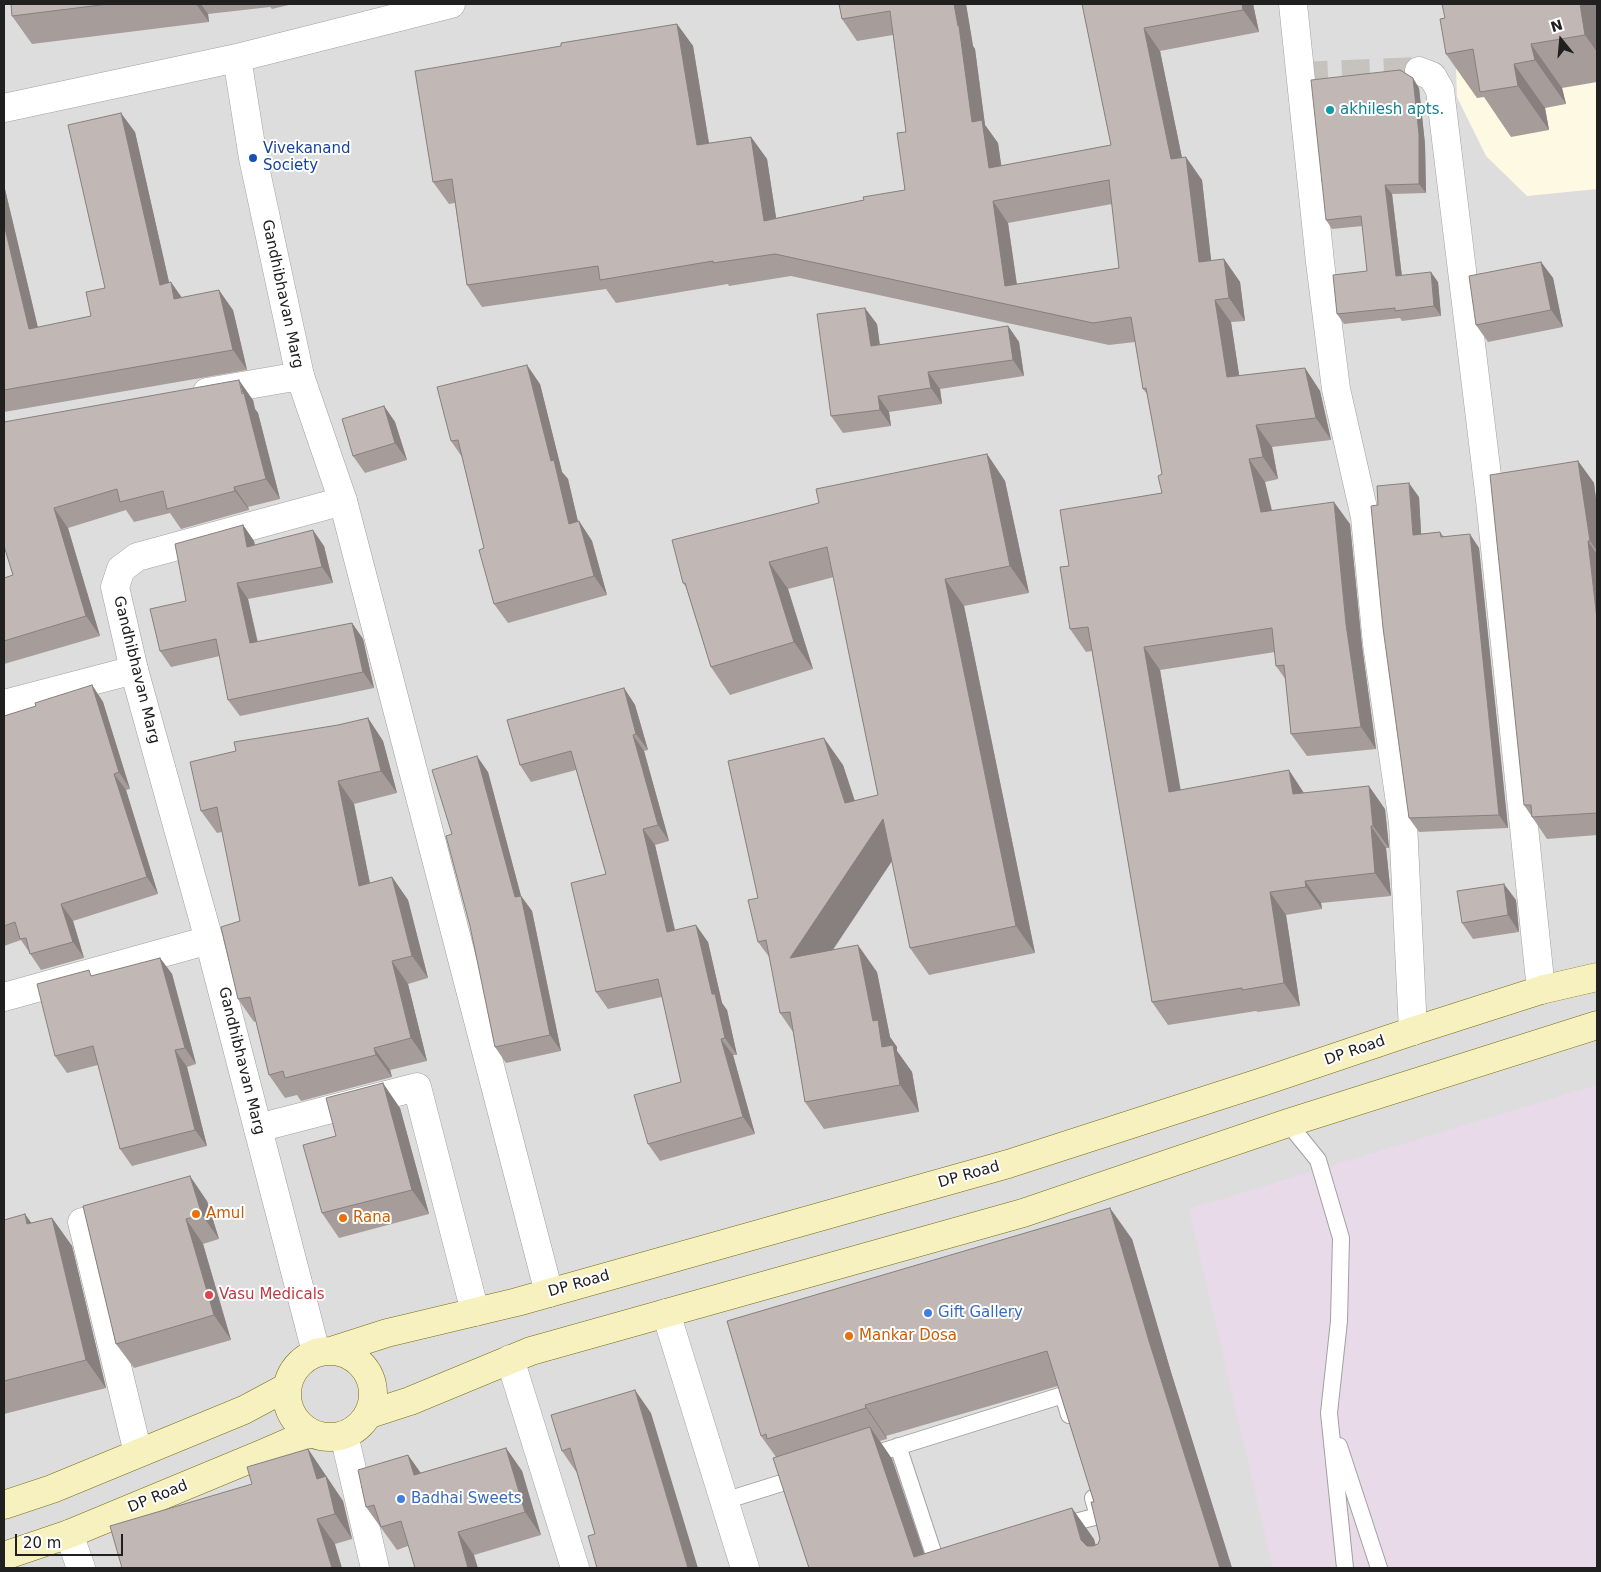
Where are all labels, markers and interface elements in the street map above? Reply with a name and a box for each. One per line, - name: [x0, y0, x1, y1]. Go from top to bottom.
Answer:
- north arrow: [1536, 15, 1586, 65]
- text: N: [1549, 16, 1565, 35]
- place label: akhilesh apts.: [1340, 101, 1444, 119]
- marker: akhilesh apts.: [1324, 104, 1336, 116]
- place label: Vivekanand Society: [263, 140, 351, 175]
- marker: Vivekanand Society: [247, 152, 259, 164]
- street label: Gandhibhavan Marg: [257, 218, 307, 370]
- street label: Gandhibhavan Marg: [109, 594, 163, 746]
- street label: Gandhibhavan Marg: [214, 985, 268, 1137]
- street label: DP Road: [1322, 1032, 1388, 1070]
- street label: DP Road: [936, 1158, 1002, 1192]
- place label: Amul: [206, 1205, 245, 1223]
- marker: Amul: [190, 1208, 202, 1220]
- place label: Rana: [353, 1209, 391, 1227]
- marker: Rana: [337, 1212, 349, 1224]
- street label: DP Road: [546, 1267, 612, 1301]
- place label: Vasu Medicals: [219, 1286, 325, 1304]
- marker: Vasu Medicals: [203, 1289, 215, 1301]
- place label: Gift Gallery: [938, 1304, 1023, 1322]
- marker: Gift Gallery: [922, 1307, 934, 1319]
- place label: Mankar Dosa: [859, 1327, 957, 1345]
- marker: Mankar Dosa: [843, 1330, 855, 1342]
- street label: DP Road: [125, 1477, 191, 1517]
- place label: Badhai Sweets: [411, 1490, 522, 1508]
- marker: Badhai Sweets: [395, 1493, 407, 1505]
- scale bar: [18, 1524, 125, 1556]
- text: 20 m: [23, 1534, 61, 1552]

